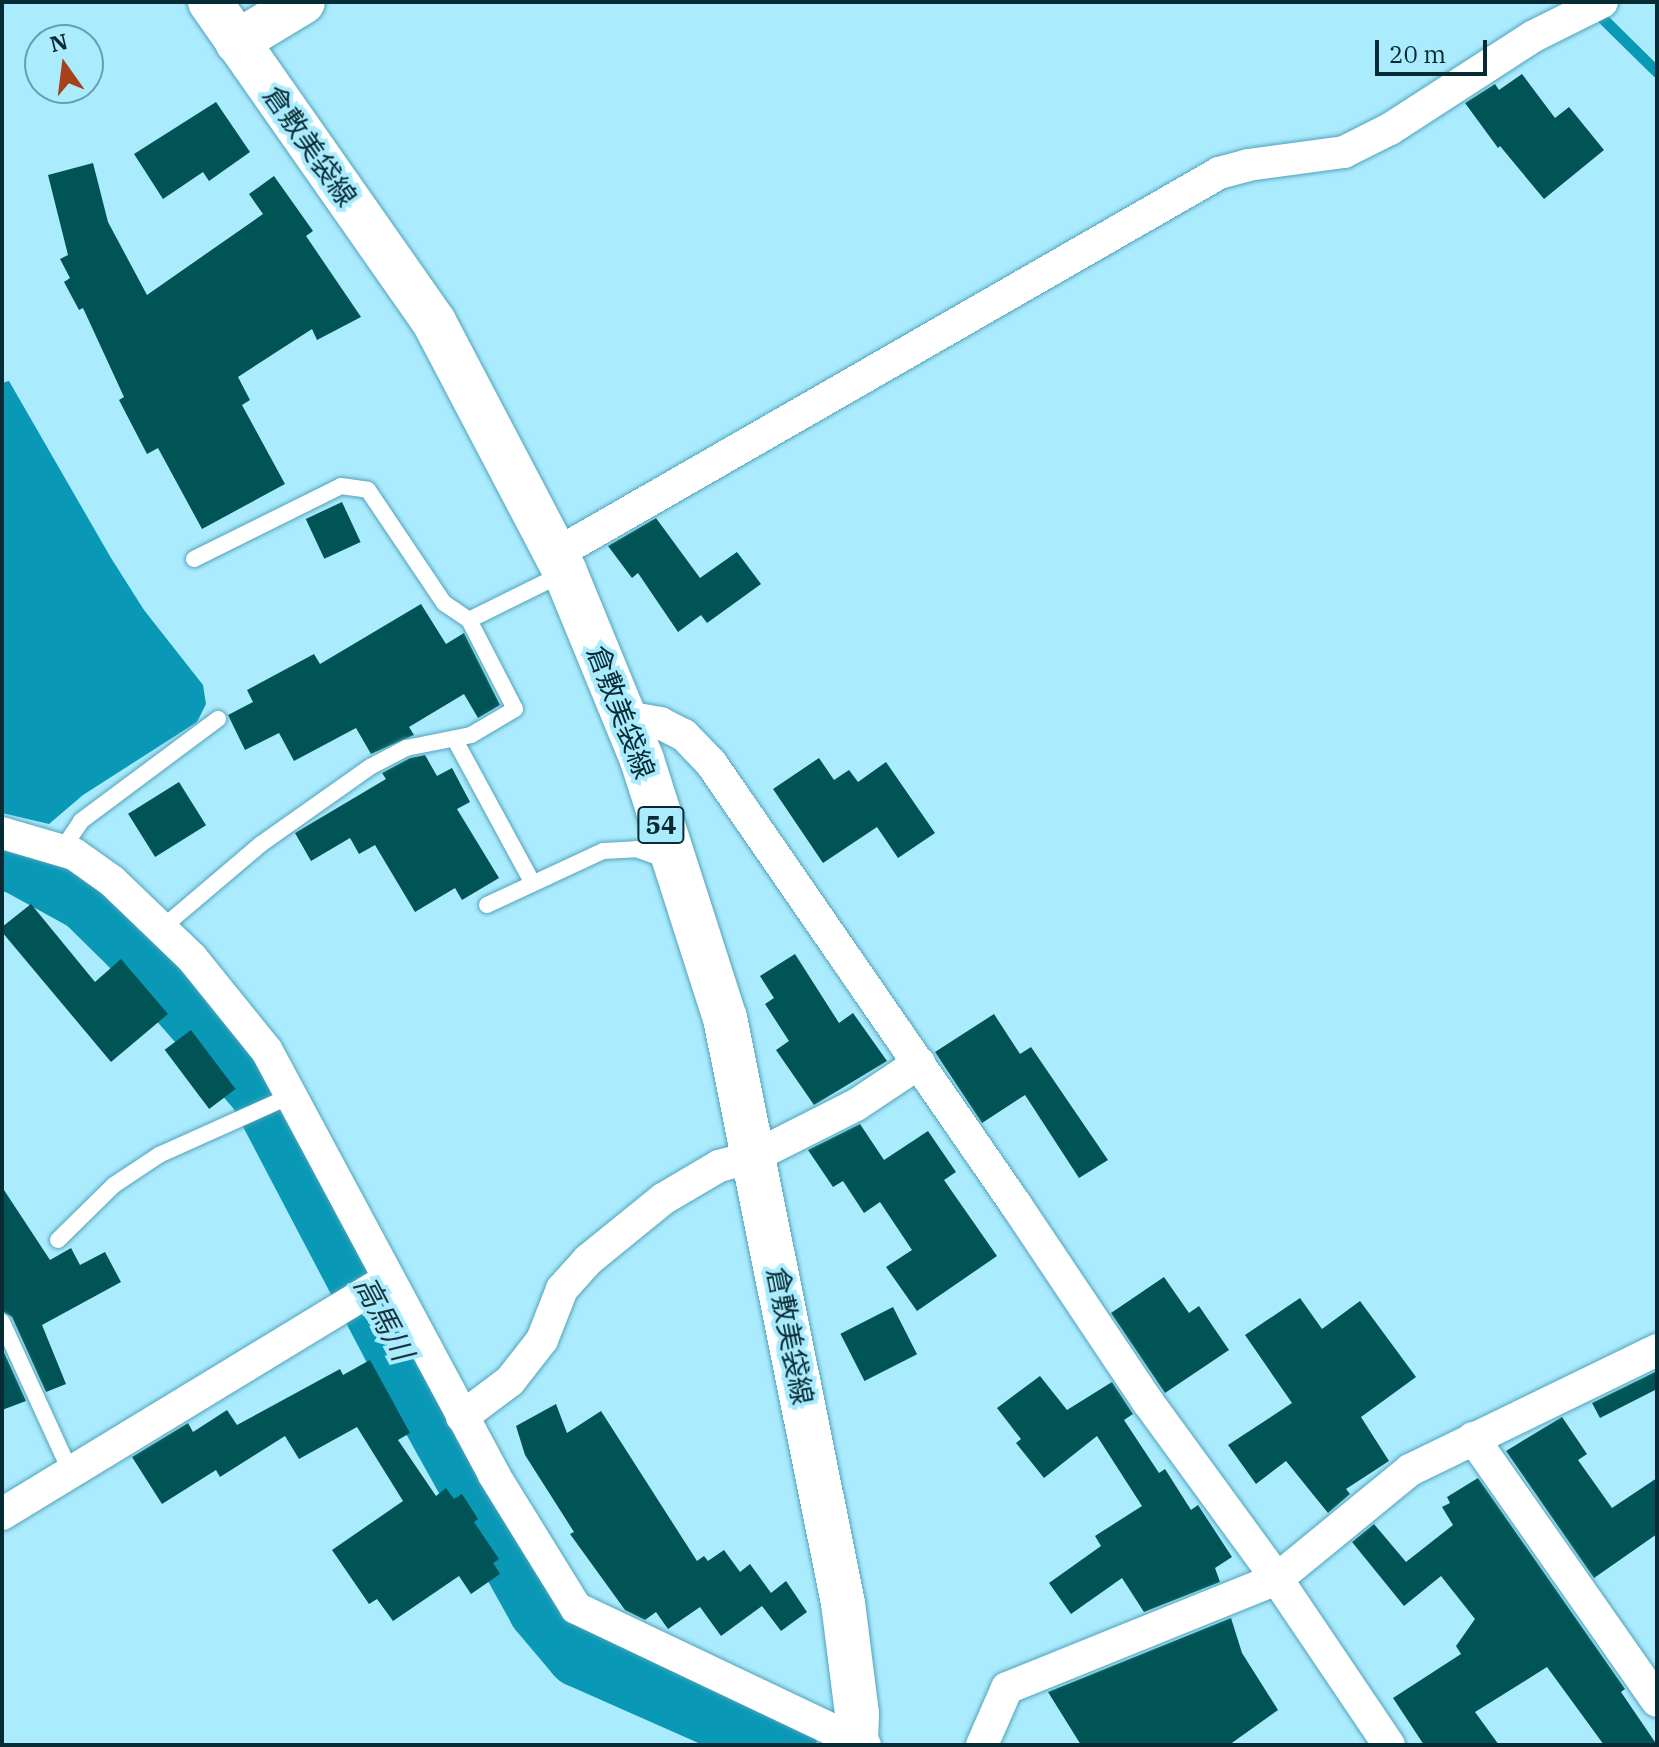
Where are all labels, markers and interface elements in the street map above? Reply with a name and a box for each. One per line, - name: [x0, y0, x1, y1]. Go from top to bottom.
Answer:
- north arrow: [24, 24, 104, 104]
- scale bar: [1379, 24, 1491, 74]
- text: N: [47, 26, 71, 58]
- text: 20 m: [1389, 38, 1446, 70]
- street label: 倉敷美袋線: [256, 79, 364, 213]
- street label: 倉敷美袋線: [580, 641, 662, 783]
- road number: 54: [637, 803, 685, 847]
- street label: 倉敷美袋線: [760, 1264, 820, 1408]
- water label: 高馬川: [347, 1270, 421, 1366]

